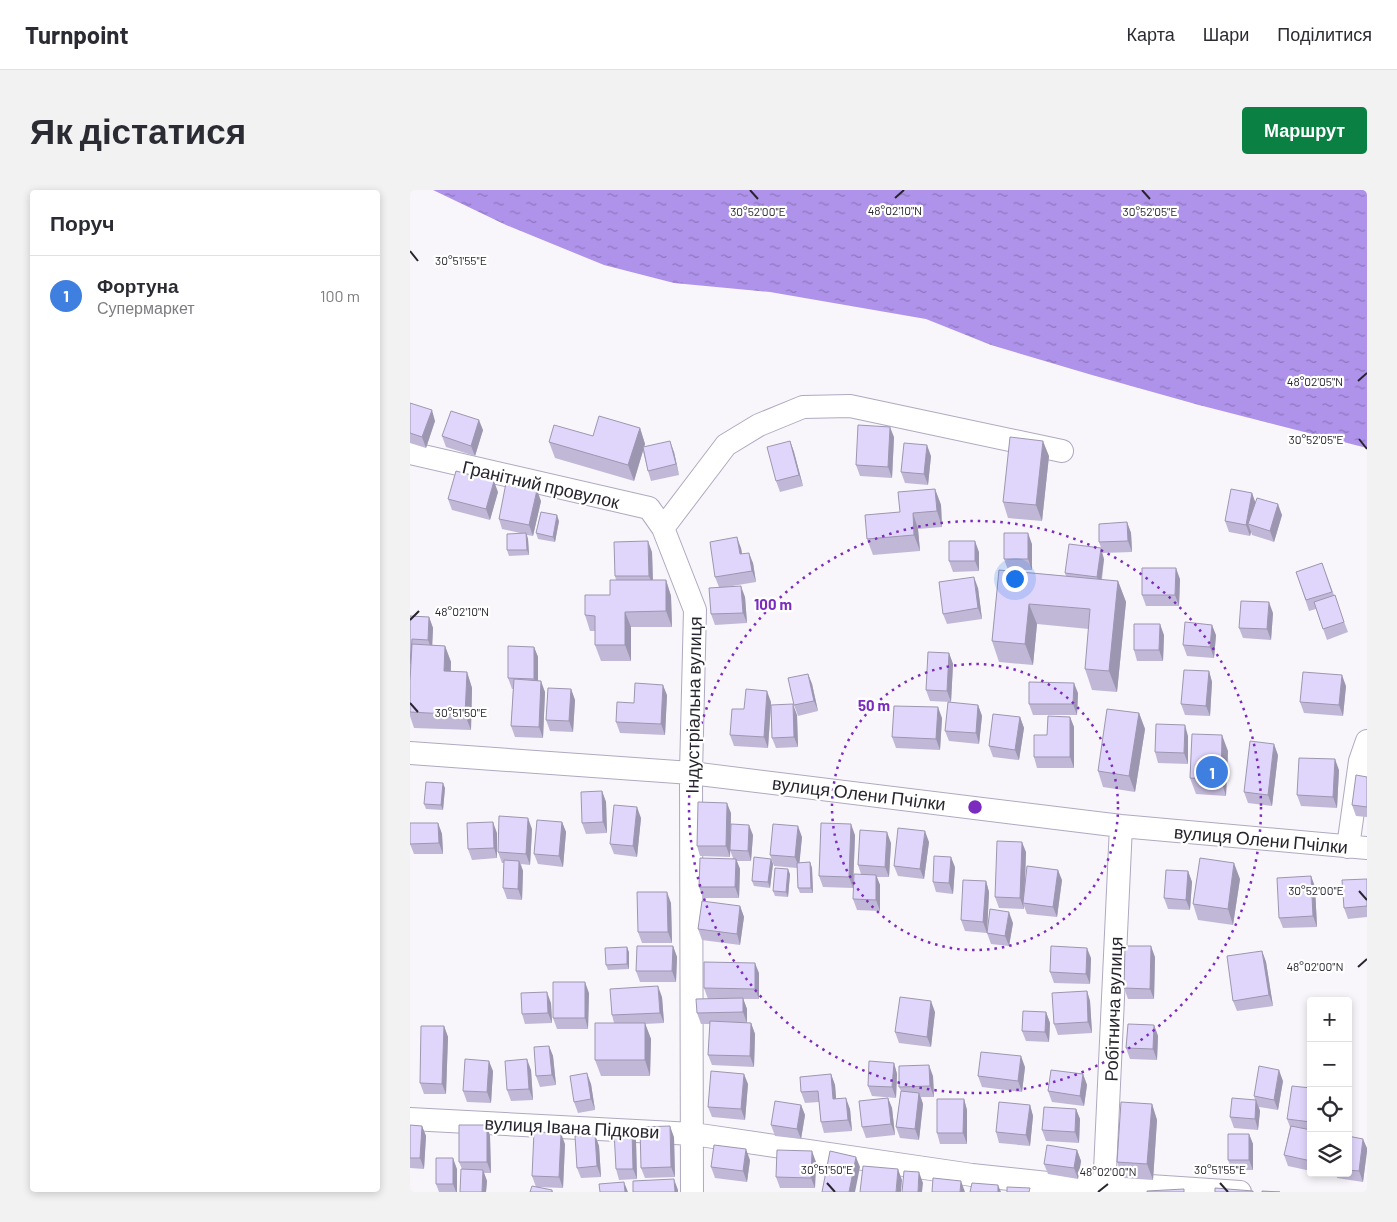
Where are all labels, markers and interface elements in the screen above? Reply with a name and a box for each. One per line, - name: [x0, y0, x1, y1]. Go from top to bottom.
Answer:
- text: Turnpoint: [25, 20, 129, 49]
- text: Карта: [1127, 23, 1175, 45]
- text: Шари: [1203, 23, 1249, 45]
- text: Поділитися: [1277, 23, 1372, 45]
- button: Маршрут: [1242, 107, 1367, 154]
- text: Як дістатися: [30, 109, 246, 151]
- text: 48°02'10"N: [868, 203, 922, 217]
- text: 30°52'00"E: [730, 204, 786, 218]
- text: 30°52'05"E: [1122, 204, 1178, 218]
- text: Поруч: [50, 210, 114, 235]
- text: 30°51'55"E: [435, 253, 487, 267]
- text: Фортуна: [97, 274, 179, 297]
- text: 1: [63, 286, 69, 305]
- text: 100 m: [320, 286, 360, 305]
- text: Супермаркет: [97, 298, 195, 317]
- text: 48°02'05"N: [1287, 374, 1343, 388]
- text: 30°52'05"E: [1288, 432, 1344, 446]
- street label: Гранітний провулок: [460, 455, 622, 513]
- your location: [1002, 566, 1028, 592]
- text: 100 m: [754, 595, 792, 613]
- text: 48°02'10"N: [435, 604, 489, 618]
- street label: Індустріальна вулиця: [680, 616, 706, 794]
- text: 50 m: [858, 696, 890, 714]
- text: 30°51'50"E: [435, 705, 487, 719]
- pin: 1: [1196, 753, 1228, 791]
- street label: вулиця Олени Пчілки: [771, 771, 947, 815]
- centre of rings: [966, 798, 984, 816]
- street label: вулиця Олени Пчілки: [1173, 820, 1349, 858]
- text: 30°52'00"E: [1288, 883, 1344, 897]
- street label: Робітнича вулиця: [1099, 936, 1127, 1082]
- text: 48°02'00"N: [1286, 959, 1344, 973]
- map controls: [1307, 997, 1352, 1177]
- button: +: [1307, 997, 1352, 1042]
- button: −: [1307, 1042, 1352, 1087]
- button: locate: [1307, 1087, 1352, 1132]
- street label: вулиця Івана Підкови: [484, 1111, 660, 1143]
- button: layers: [1307, 1132, 1352, 1177]
- text: 30°51'50"E: [801, 1162, 853, 1176]
- text: 30°51'55"E: [1194, 1162, 1246, 1176]
- text: 48°02'00"N: [1079, 1164, 1137, 1178]

